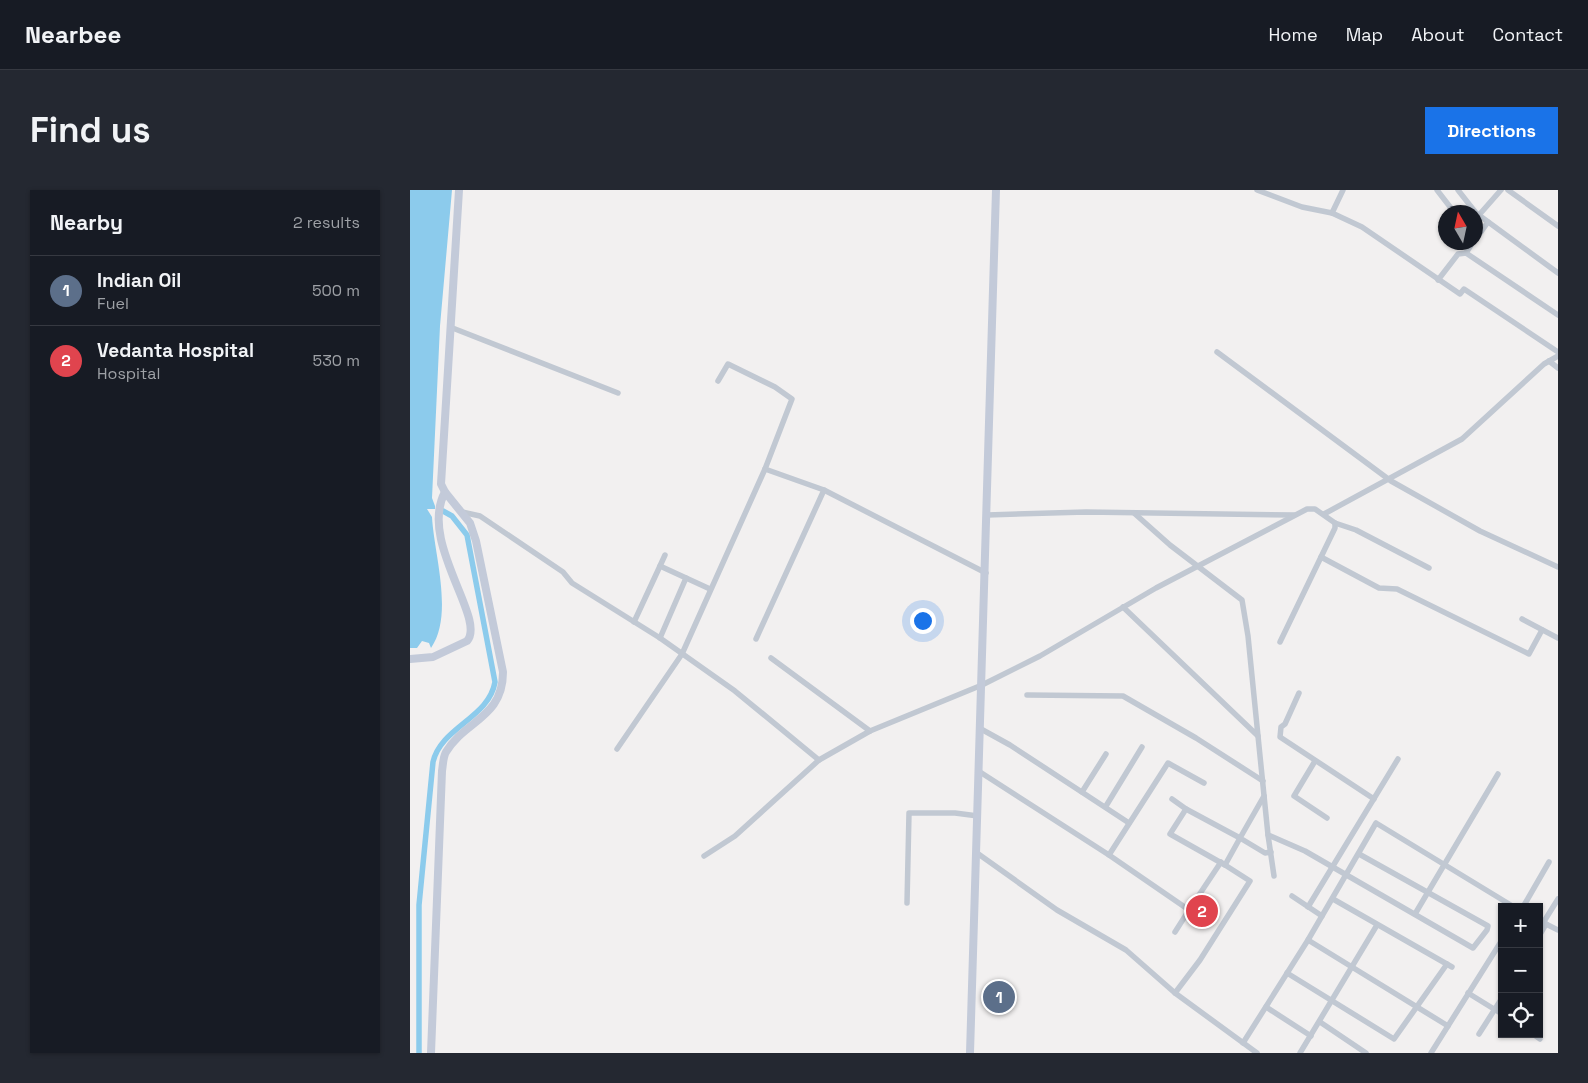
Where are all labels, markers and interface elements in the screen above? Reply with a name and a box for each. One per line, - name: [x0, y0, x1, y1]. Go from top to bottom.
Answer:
- text: Nearbee: [25, 19, 121, 50]
- text: Home: [1269, 23, 1318, 46]
- text: Map: [1346, 23, 1383, 46]
- text: About: [1411, 23, 1465, 46]
- text: Contact: [1493, 23, 1563, 46]
- button: Directions: [1425, 107, 1558, 154]
- text: Find us: [30, 108, 151, 152]
- north arrow: [1438, 205, 1483, 250]
- text: Nearby: [50, 209, 123, 236]
- text: 2 results: [293, 212, 360, 233]
- text: Indian Oil: [97, 268, 181, 293]
- text: 1: [62, 280, 70, 301]
- text: 500 m: [312, 280, 360, 301]
- text: Fuel: [97, 293, 129, 314]
- text: Vedanta Hospital: [97, 338, 254, 363]
- text: 2: [61, 350, 71, 371]
- text: 530 m: [313, 350, 360, 371]
- text: Hospital: [97, 363, 160, 384]
- your location: [910, 608, 936, 634]
- pin: 2: [1186, 892, 1218, 930]
- map controls: [1498, 903, 1543, 1038]
- button: +: [1498, 903, 1543, 948]
- button: −: [1498, 948, 1543, 993]
- pin: 1: [983, 978, 1015, 1016]
- button: locate: [1498, 993, 1543, 1038]

